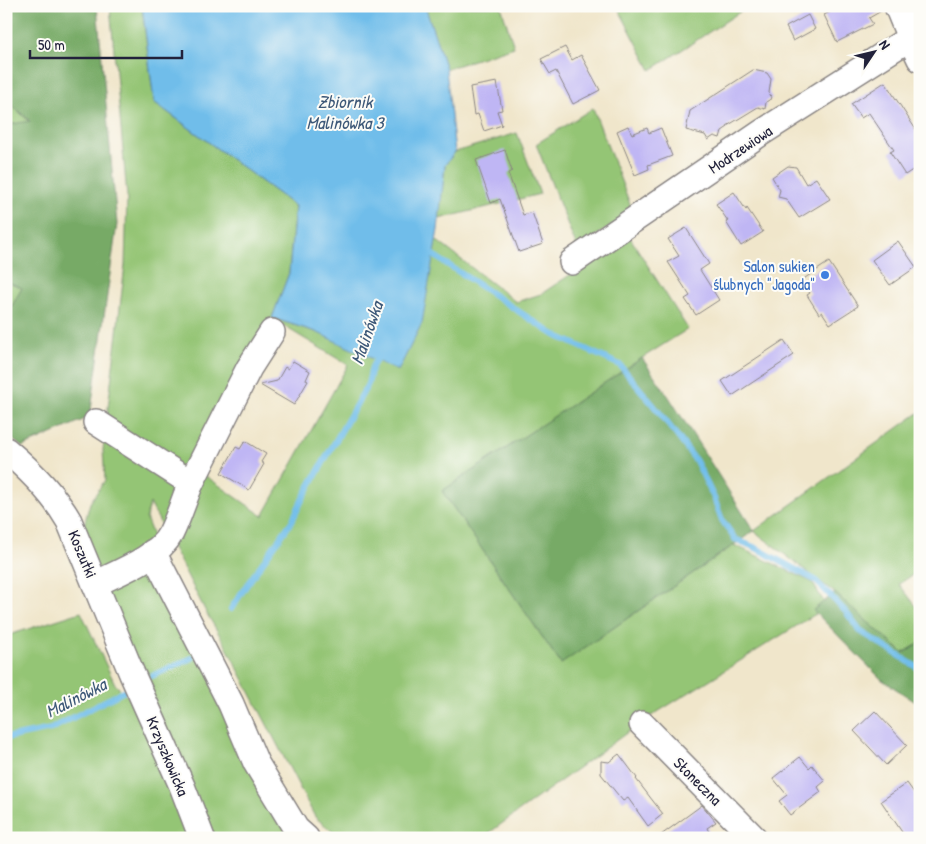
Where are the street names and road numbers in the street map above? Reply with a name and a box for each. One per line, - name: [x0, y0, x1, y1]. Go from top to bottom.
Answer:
- street label: Modrzewiowa: [704, 120, 776, 178]
- street label: Koszutki: [63, 527, 103, 581]
- street label: Krzyszkowicka: [141, 713, 195, 799]
- street label: Słoneczna: [669, 752, 727, 810]

